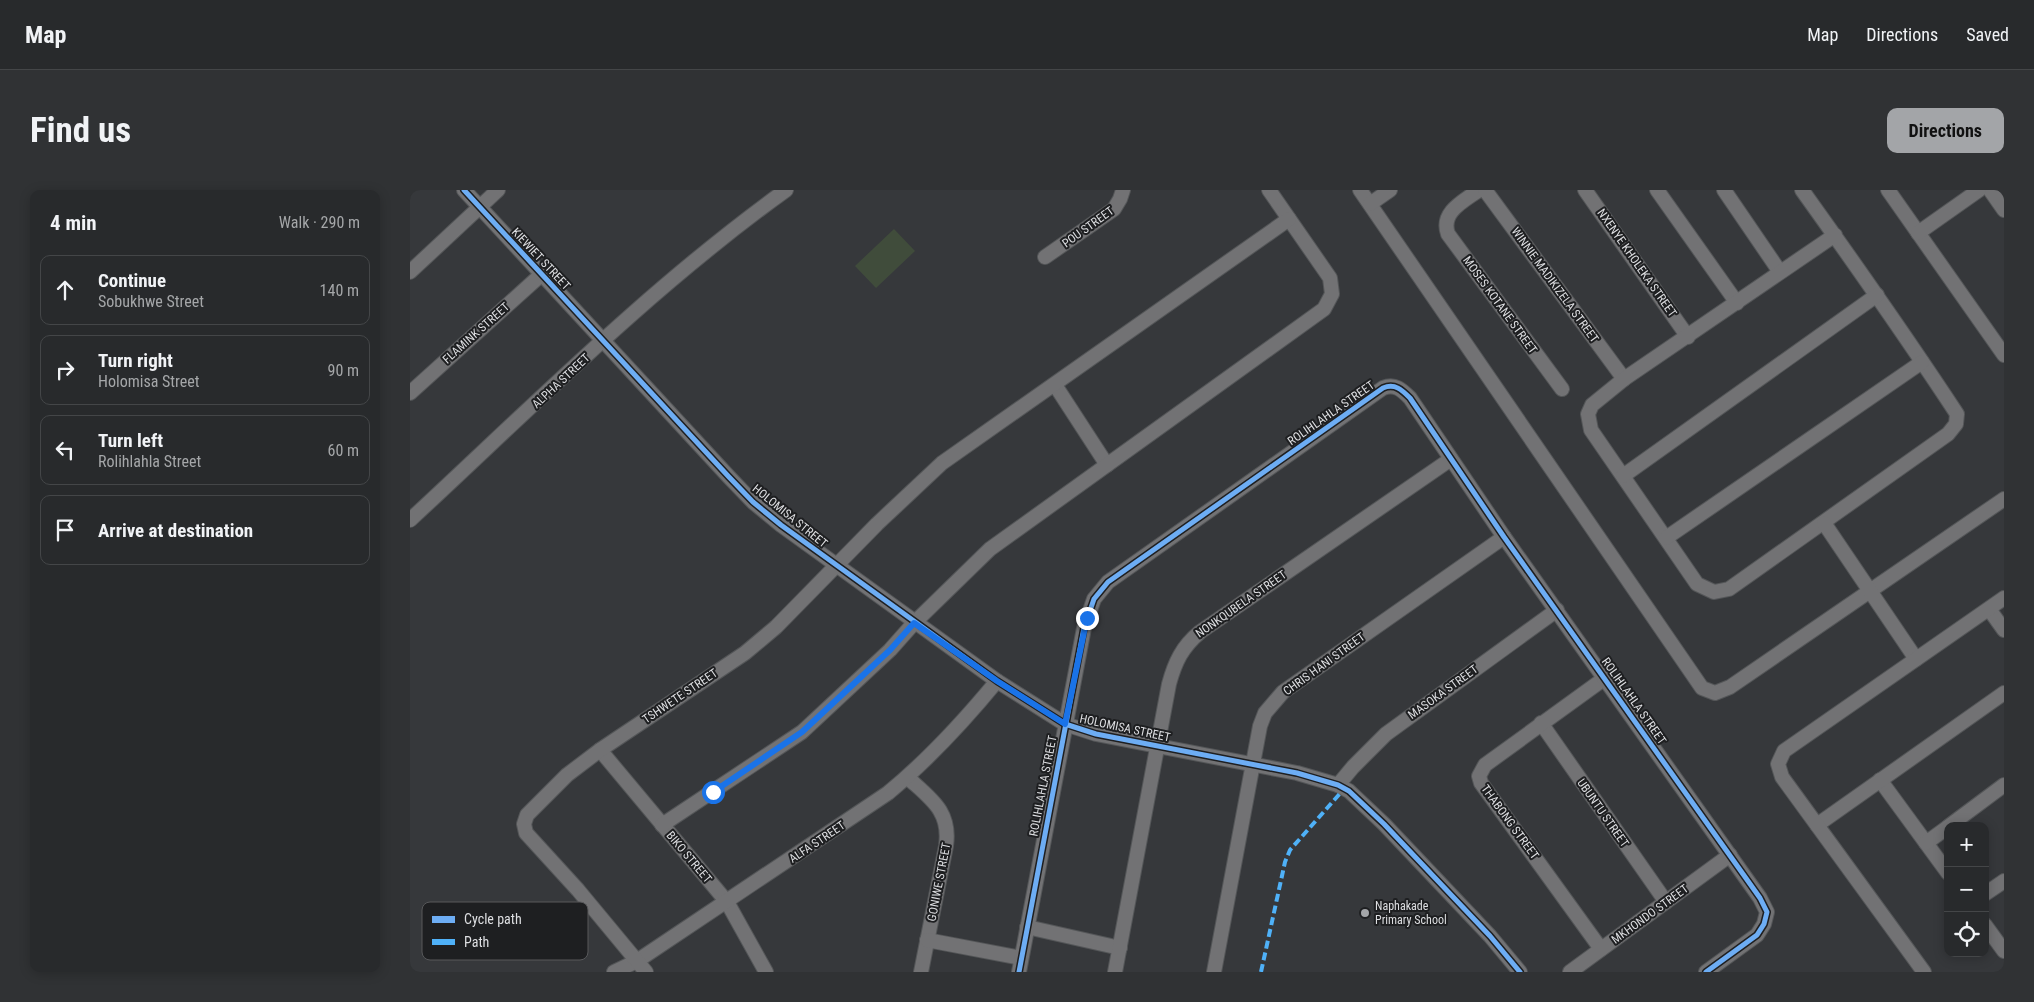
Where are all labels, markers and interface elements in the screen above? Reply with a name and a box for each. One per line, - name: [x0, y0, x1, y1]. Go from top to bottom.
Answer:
- text: Map: [25, 21, 66, 49]
- text: Map: [1807, 24, 1838, 45]
- text: Directions: [1866, 24, 1938, 45]
- text: Saved: [1966, 24, 2009, 45]
- button: Directions: [1887, 108, 2004, 153]
- text: Find us: [30, 110, 131, 151]
- street label: POU STREET: [1059, 204, 1117, 250]
- street label: NXENYE KHOLEKA STREET: [1594, 206, 1680, 320]
- text: 4 min: [50, 211, 97, 235]
- text: Walk · 290 m: [279, 213, 360, 232]
- street label: KIEWIET STREET: [509, 225, 573, 293]
- street label: WINNIE MADIKIZELA STREET: [1508, 225, 1602, 345]
- street label: MOSES KOTANE STREET: [1460, 254, 1540, 356]
- text: Continue: [98, 269, 166, 292]
- icon: ahead: [51, 276, 79, 304]
- text: 140 m: [320, 281, 359, 300]
- text: Sobukhwe Street: [98, 292, 204, 311]
- street label: FLAMINK STREET: [440, 300, 512, 366]
- text: Turn right: [98, 349, 173, 372]
- street label: ALPHA STREET: [529, 351, 593, 411]
- icon: right: [51, 356, 79, 384]
- text: 90 m: [327, 361, 359, 380]
- text: Holomisa Street: [98, 372, 200, 391]
- street label: ROLIHLAHLA STREET: [1285, 378, 1377, 448]
- text: Turn left: [98, 429, 163, 452]
- icon: left: [51, 436, 79, 464]
- text: 60 m: [327, 441, 359, 460]
- text: Rolihlahla Street: [98, 452, 201, 471]
- street label: HOLOMISA STREET: [750, 482, 830, 550]
- icon: arrive: [51, 516, 79, 544]
- text: Arrive at destination: [98, 519, 253, 542]
- street label: NONKQUBELA STREET: [1193, 567, 1289, 641]
- route end: [1076, 607, 1099, 630]
- street label: CHRIS HANI STREET: [1280, 630, 1368, 698]
- street label: ROLIHLAHLA STREET: [1599, 655, 1669, 747]
- street label: MASOKA STREET: [1405, 662, 1481, 722]
- street label: TSHWETE STREET: [640, 666, 720, 726]
- street label: HOLOMISA STREET: [1078, 712, 1172, 744]
- street label: ROLIHLAHLA STREET: [1026, 734, 1060, 838]
- street label: UBUNTU STREET: [1574, 776, 1632, 850]
- route start: [702, 781, 725, 804]
- street label: THABONG STREET: [1478, 782, 1542, 862]
- street label: ALFA STREET: [786, 818, 848, 866]
- map controls: [1944, 822, 1989, 957]
- button: +: [1944, 822, 1989, 867]
- street label: BIKO STREET: [663, 828, 715, 886]
- street label: GONIWE STREET: [925, 842, 953, 922]
- button: −: [1944, 867, 1989, 912]
- street label: MKHONDO STREET: [1609, 881, 1691, 947]
- place label: Naphakade Primary School: [1375, 899, 1447, 927]
- legend: [422, 902, 588, 960]
- marker: Naphakade Primary School: [1359, 907, 1371, 919]
- text: Cycle path: [464, 911, 522, 927]
- button: locate: [1944, 912, 1989, 957]
- text: Path: [464, 934, 489, 950]

